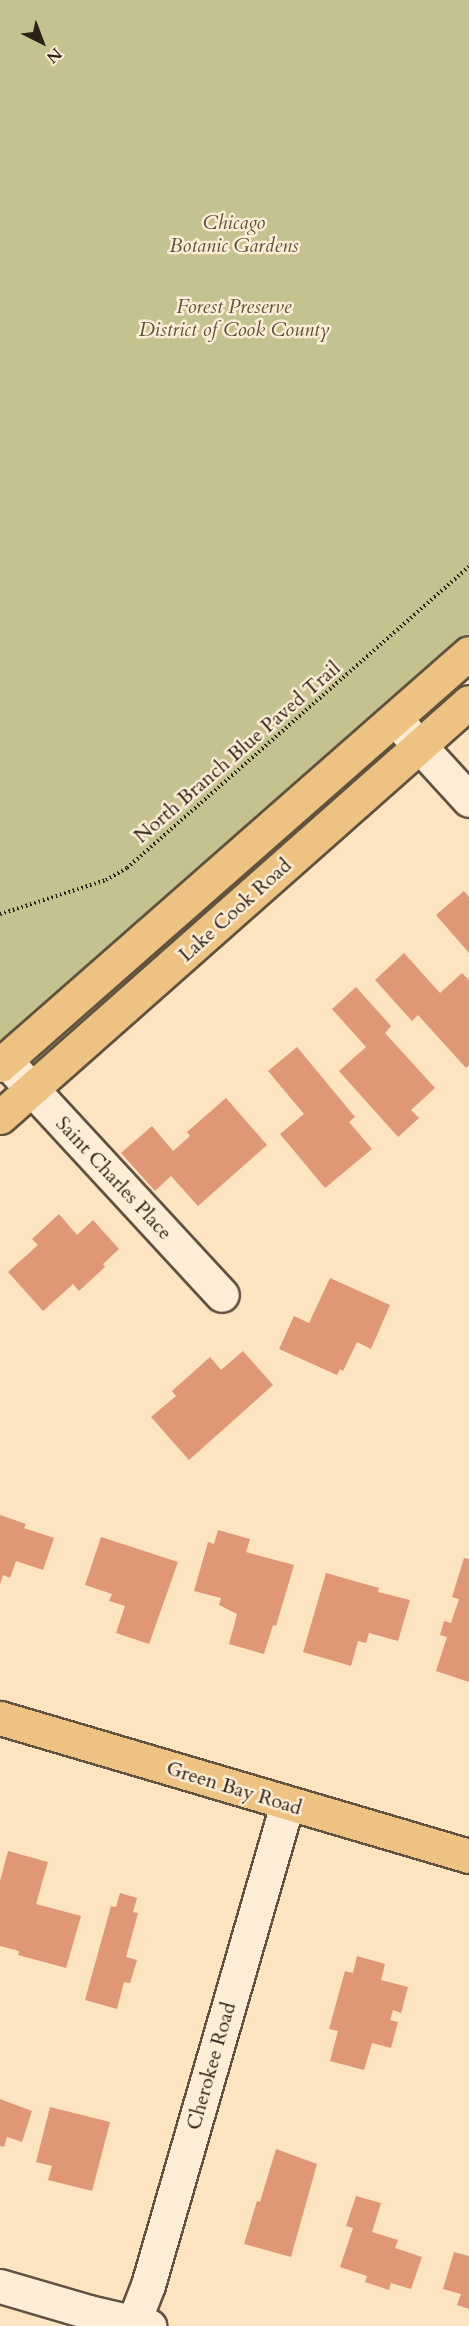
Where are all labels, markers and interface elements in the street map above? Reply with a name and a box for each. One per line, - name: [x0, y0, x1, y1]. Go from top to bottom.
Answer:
- north arrow: [12, 12, 72, 72]
- text: N: [42, 43, 67, 68]
- park label: Chicago Botanic Gardens: [169, 211, 299, 258]
- park label: Forest Preserve District of Cook County: [139, 294, 329, 341]
- street label: North Branch Blue Paved Trail: [129, 656, 345, 848]
- street label: Lake Cook Road: [174, 853, 296, 967]
- street label: Saint Charles Place: [51, 1111, 177, 1245]
- street label: Green Bay Road: [163, 1756, 305, 1820]
- street label: Cherokee Road: [181, 1999, 241, 2133]

